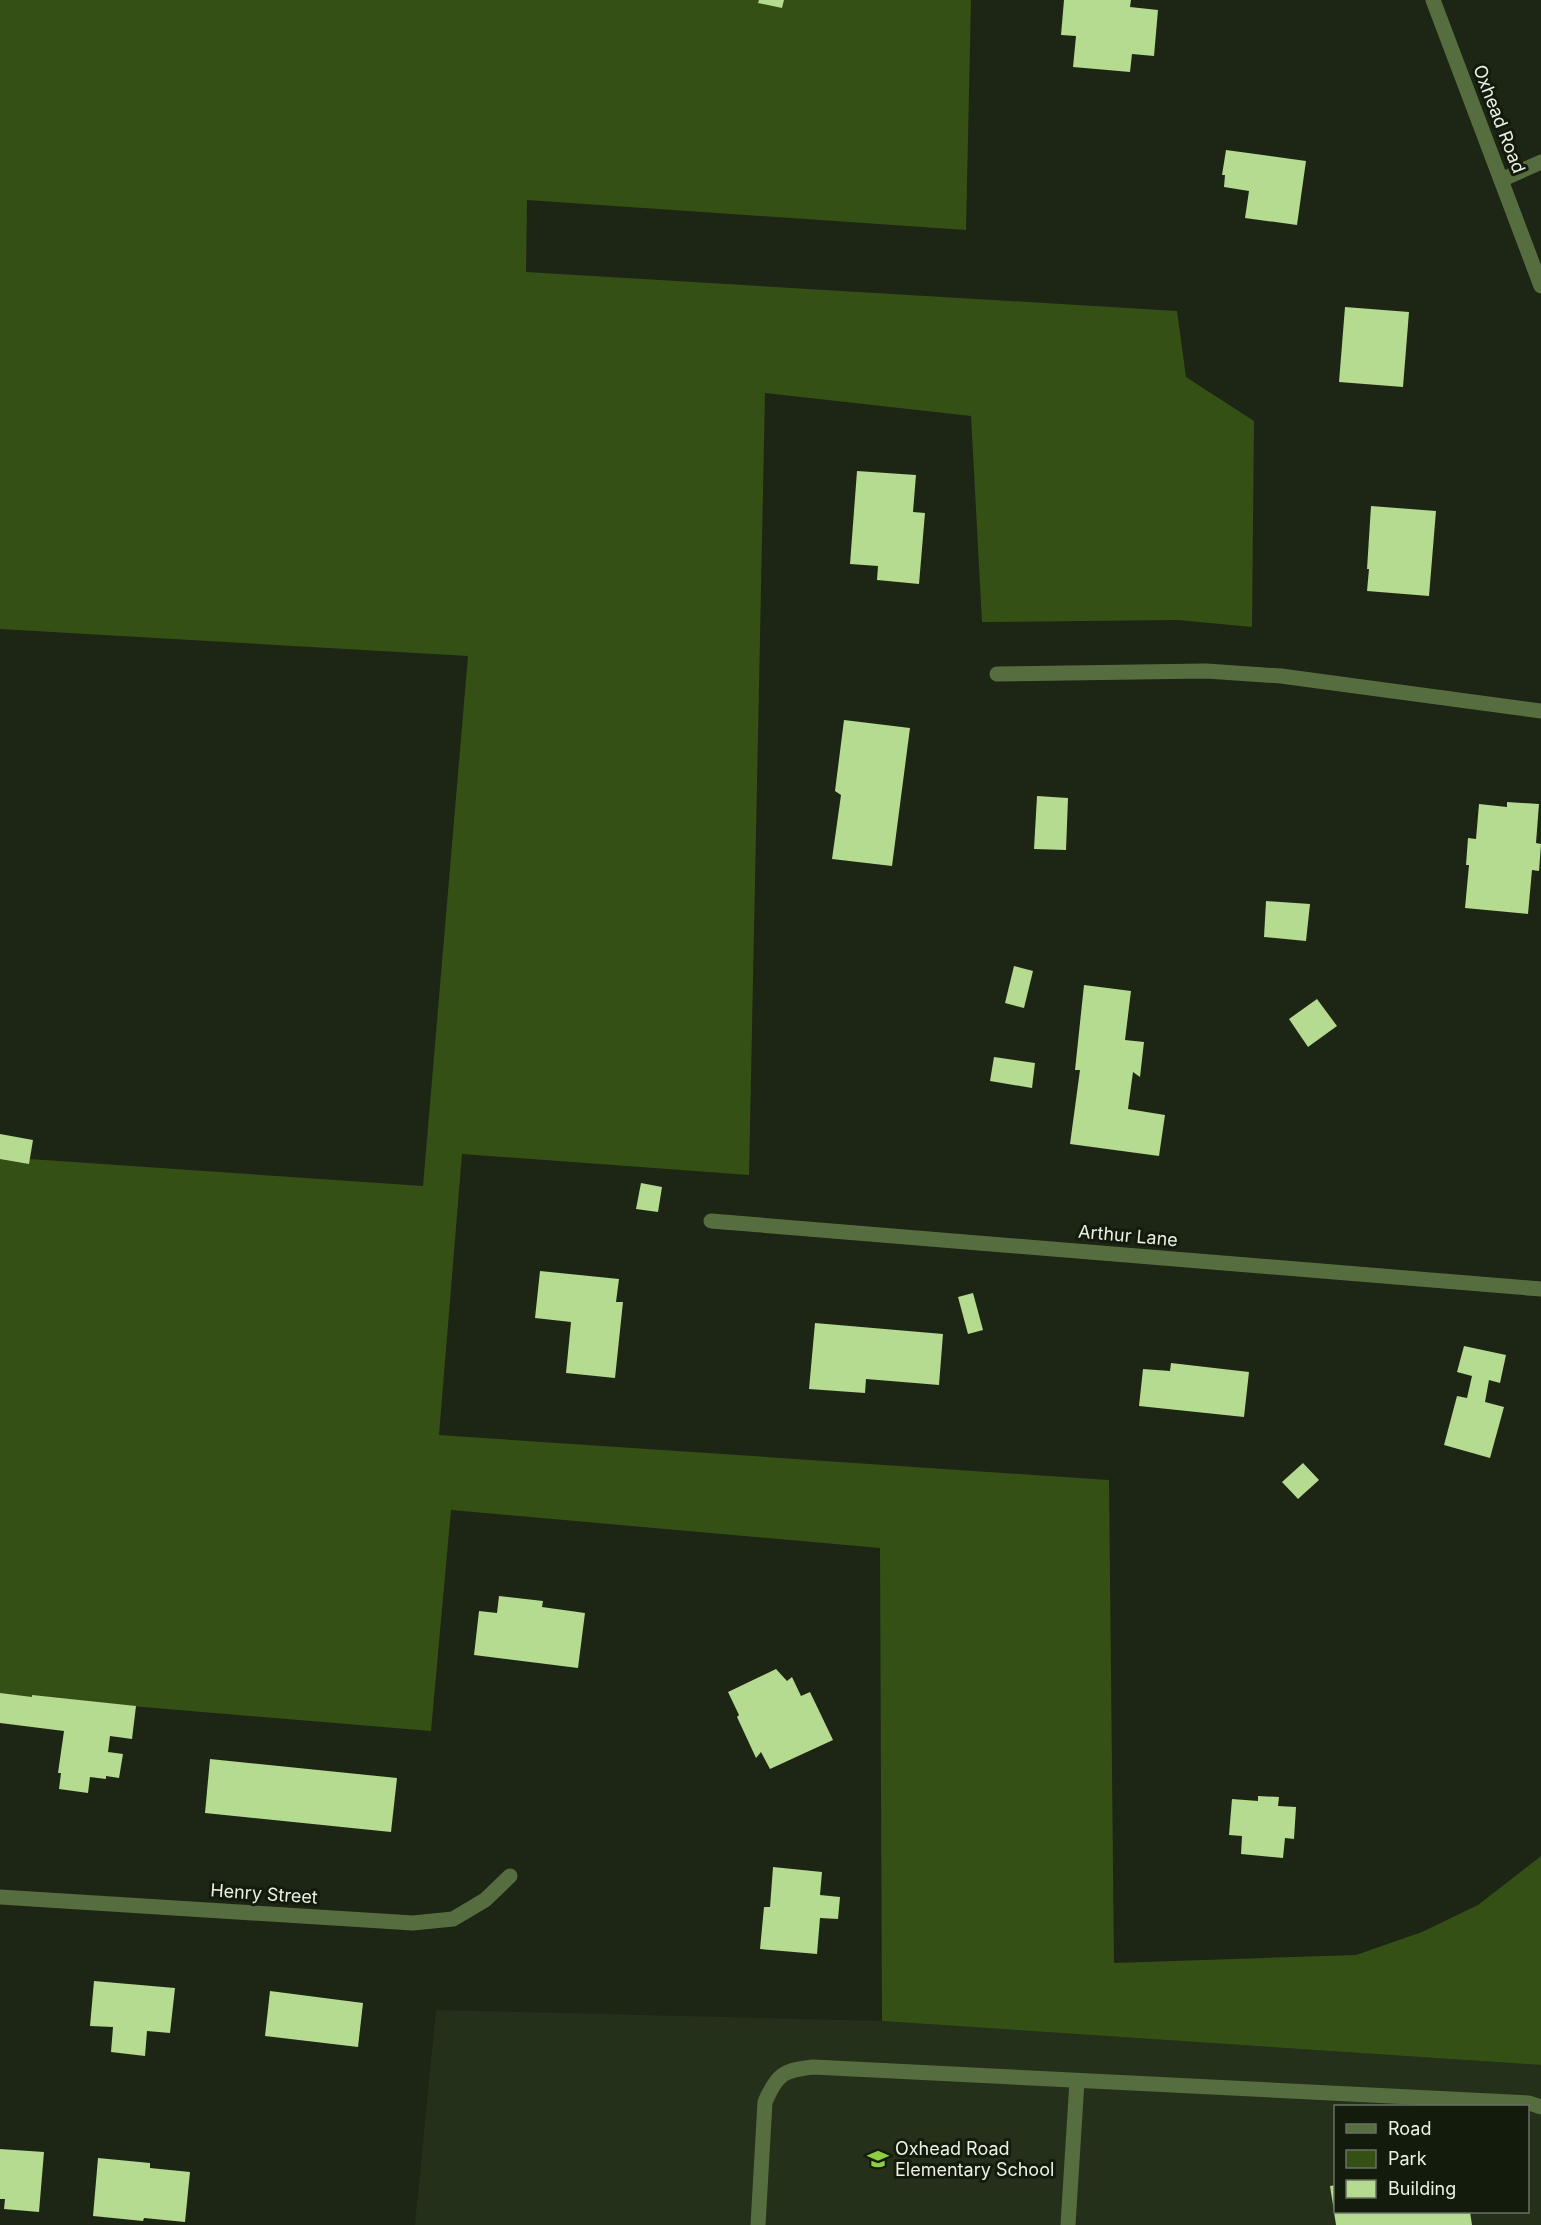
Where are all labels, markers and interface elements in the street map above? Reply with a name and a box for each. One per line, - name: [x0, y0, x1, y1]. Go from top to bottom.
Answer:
- street label: Oxhead Road: [1469, 62, 1530, 176]
- street label: Arthur Lane: [1077, 1221, 1179, 1250]
- street label: Henry Street: [210, 1879, 319, 1908]
- legend: [1334, 2105, 1529, 2213]
- text: Road: [1388, 2118, 1431, 2139]
- place label: Oxhead Road Elementary School: [895, 2138, 1054, 2180]
- school or university icon: Oxhead Road Elementary School: [866, 2147, 890, 2171]
- text: Park: [1388, 2148, 1427, 2169]
- text: Building: [1388, 2178, 1456, 2199]

